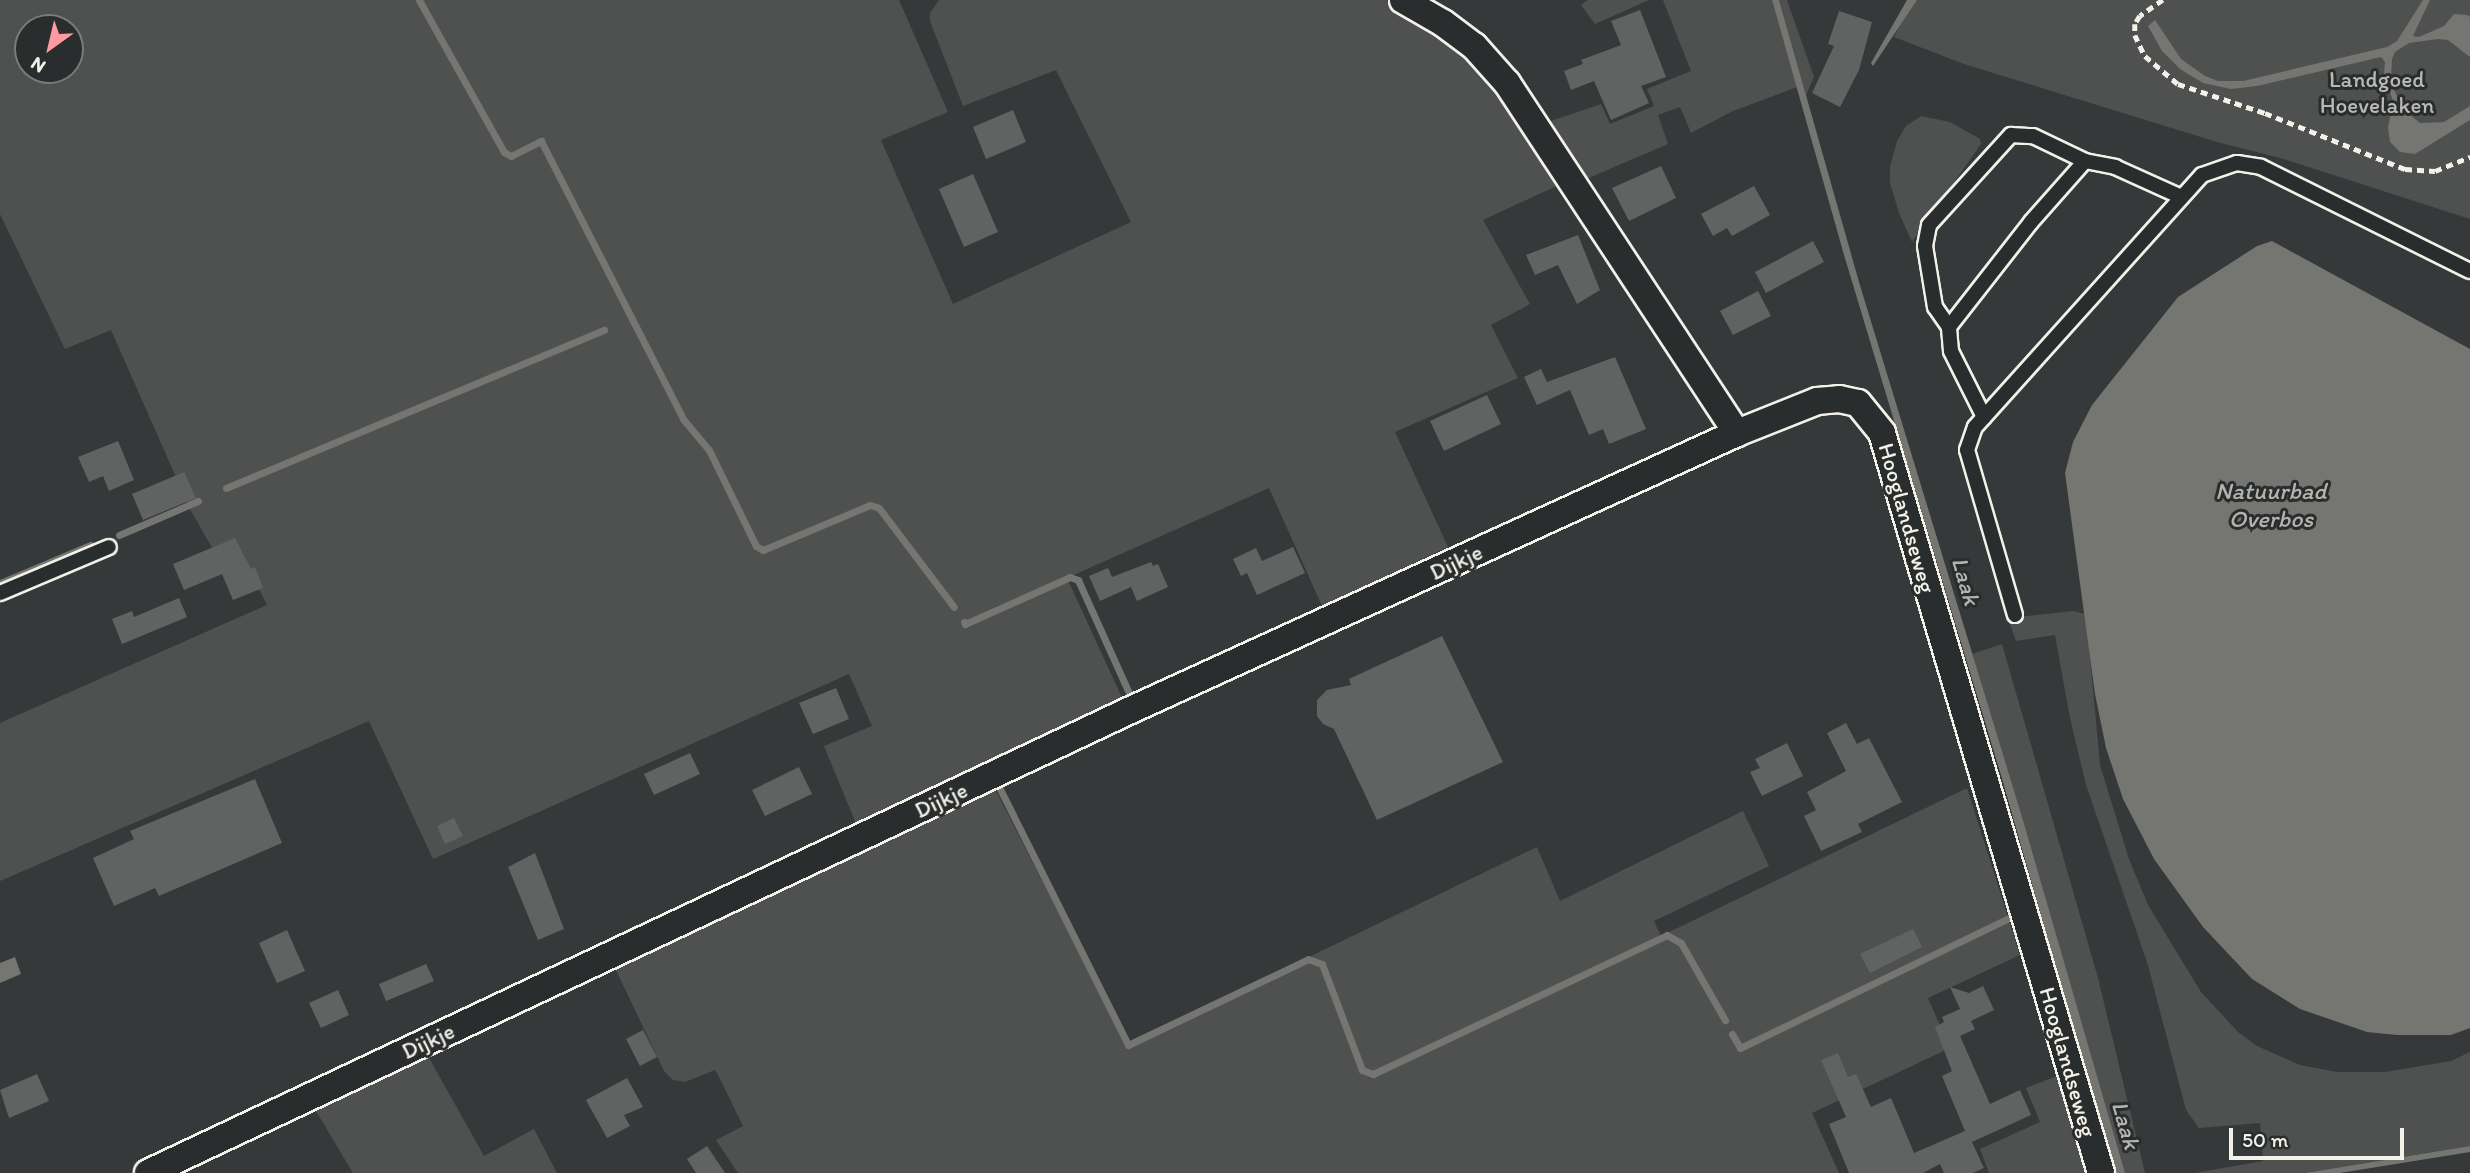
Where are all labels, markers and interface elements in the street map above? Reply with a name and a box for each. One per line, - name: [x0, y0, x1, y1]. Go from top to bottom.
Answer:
- north arrow: [14, 14, 84, 84]
- text: N: [26, 52, 50, 78]
- park label: Landgoed Hoevelaken: [2320, 65, 2434, 119]
- street label: Hooglandseweg: [1872, 440, 1942, 596]
- water label: Natuurbad Overbos: [2215, 477, 2327, 533]
- street label: Dijkje: [1425, 538, 1487, 586]
- water label: Laak: [1945, 554, 1987, 608]
- street label: Dijkje: [910, 776, 972, 824]
- street label: Hooglandseweg: [2033, 984, 2103, 1140]
- street label: Dijkje: [397, 1017, 459, 1065]
- water label: Laak: [2105, 1098, 2147, 1152]
- scale bar: [2232, 1114, 2407, 1158]
- text: 50 m: [2242, 1127, 2288, 1152]

